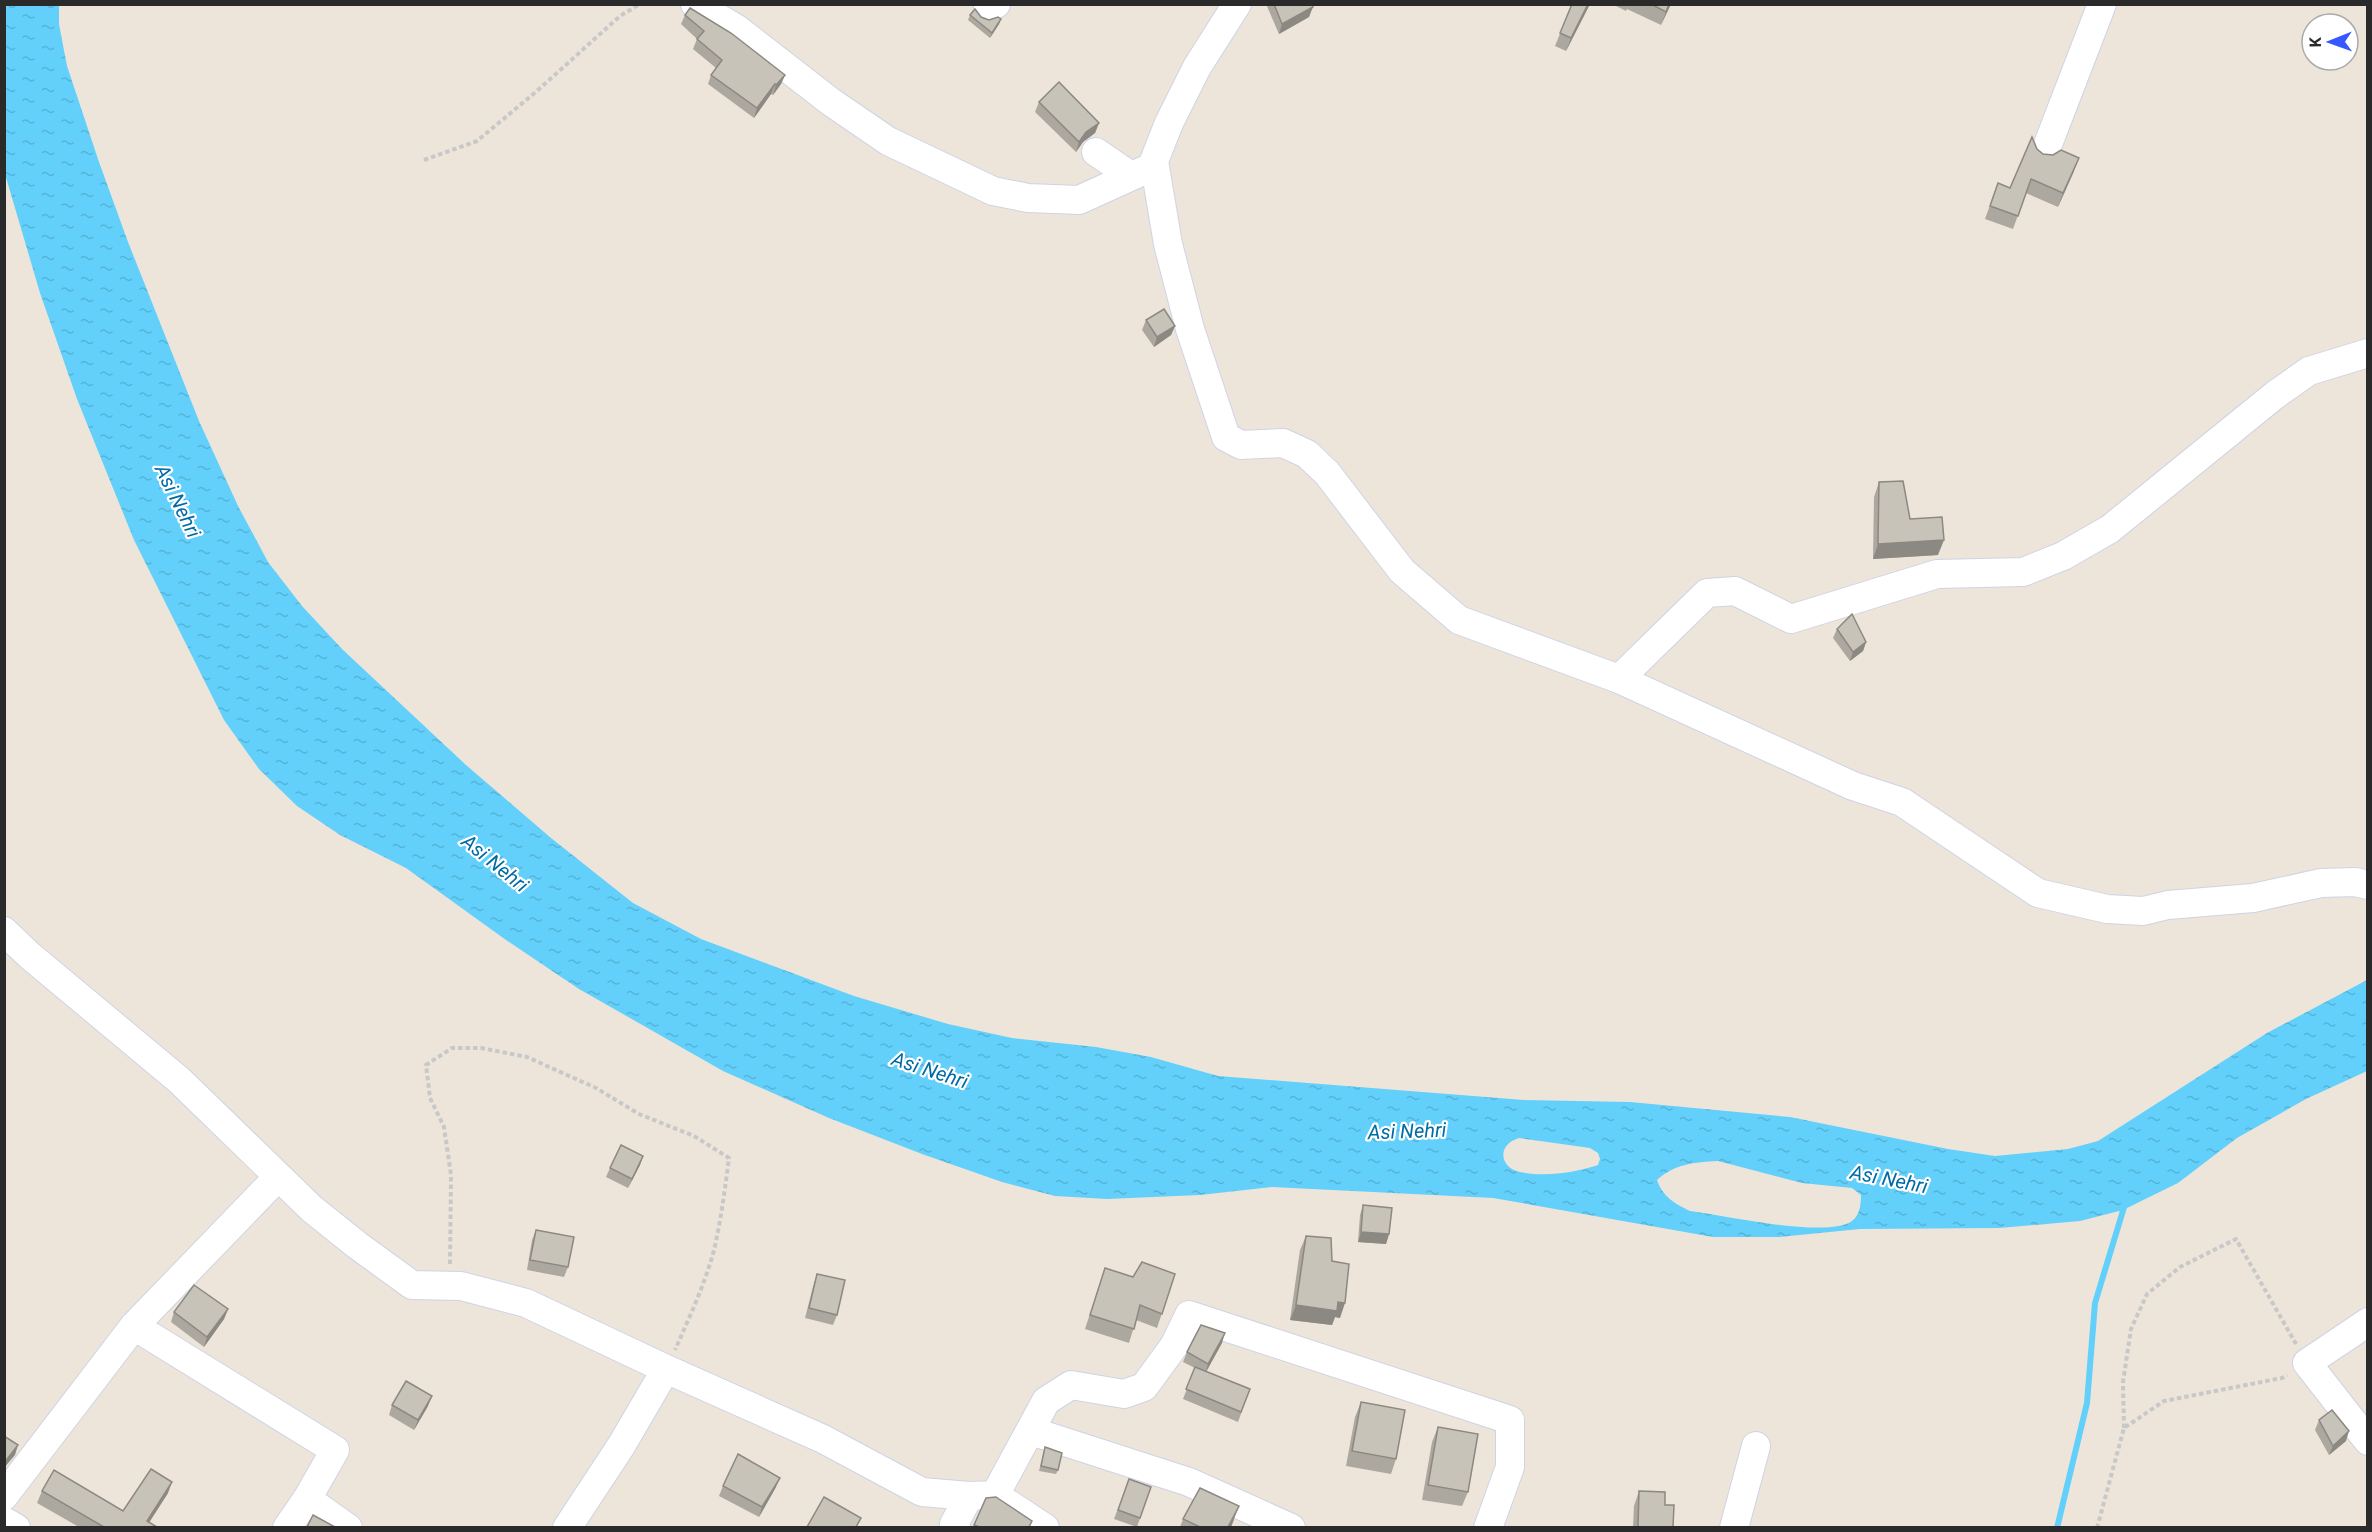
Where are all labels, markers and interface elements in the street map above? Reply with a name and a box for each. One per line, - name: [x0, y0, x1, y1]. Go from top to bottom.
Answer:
- north arrow: [2300, 12, 2360, 72]
- text: K: [2306, 36, 2325, 48]
- water label: Asi Nehri: [150, 460, 206, 542]
- water label: Asi Nehri: [456, 828, 533, 897]
- water label: Asi Nehri: [888, 1046, 971, 1094]
- water label: Asi Nehri: [1366, 1118, 1447, 1144]
- water label: Asi Nehri: [1847, 1160, 1930, 1198]

